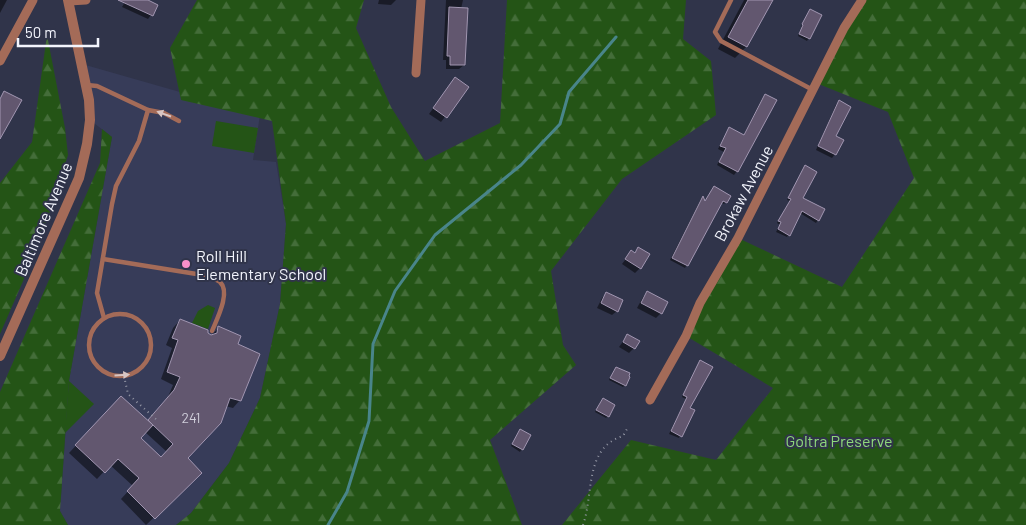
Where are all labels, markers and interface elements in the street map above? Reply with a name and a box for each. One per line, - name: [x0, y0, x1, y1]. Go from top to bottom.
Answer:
- scale bar: [18, 15, 98, 47]
- text: 50 m: [25, 23, 57, 41]
- one-way arrow: [156, 110, 171, 118]
- street label: Brokaw Avenue: [710, 142, 776, 244]
- street label: Baltimore Avenue: [10, 159, 76, 279]
- place label: Roll Hill Elementary School: [196, 246, 326, 283]
- marker: Roll Hill Elementary School: [180, 258, 192, 270]
- one-way arrow: [114, 371, 130, 379]
- house number: 241: [182, 409, 200, 426]
- park label: Goltra Preserve: [785, 431, 893, 450]

